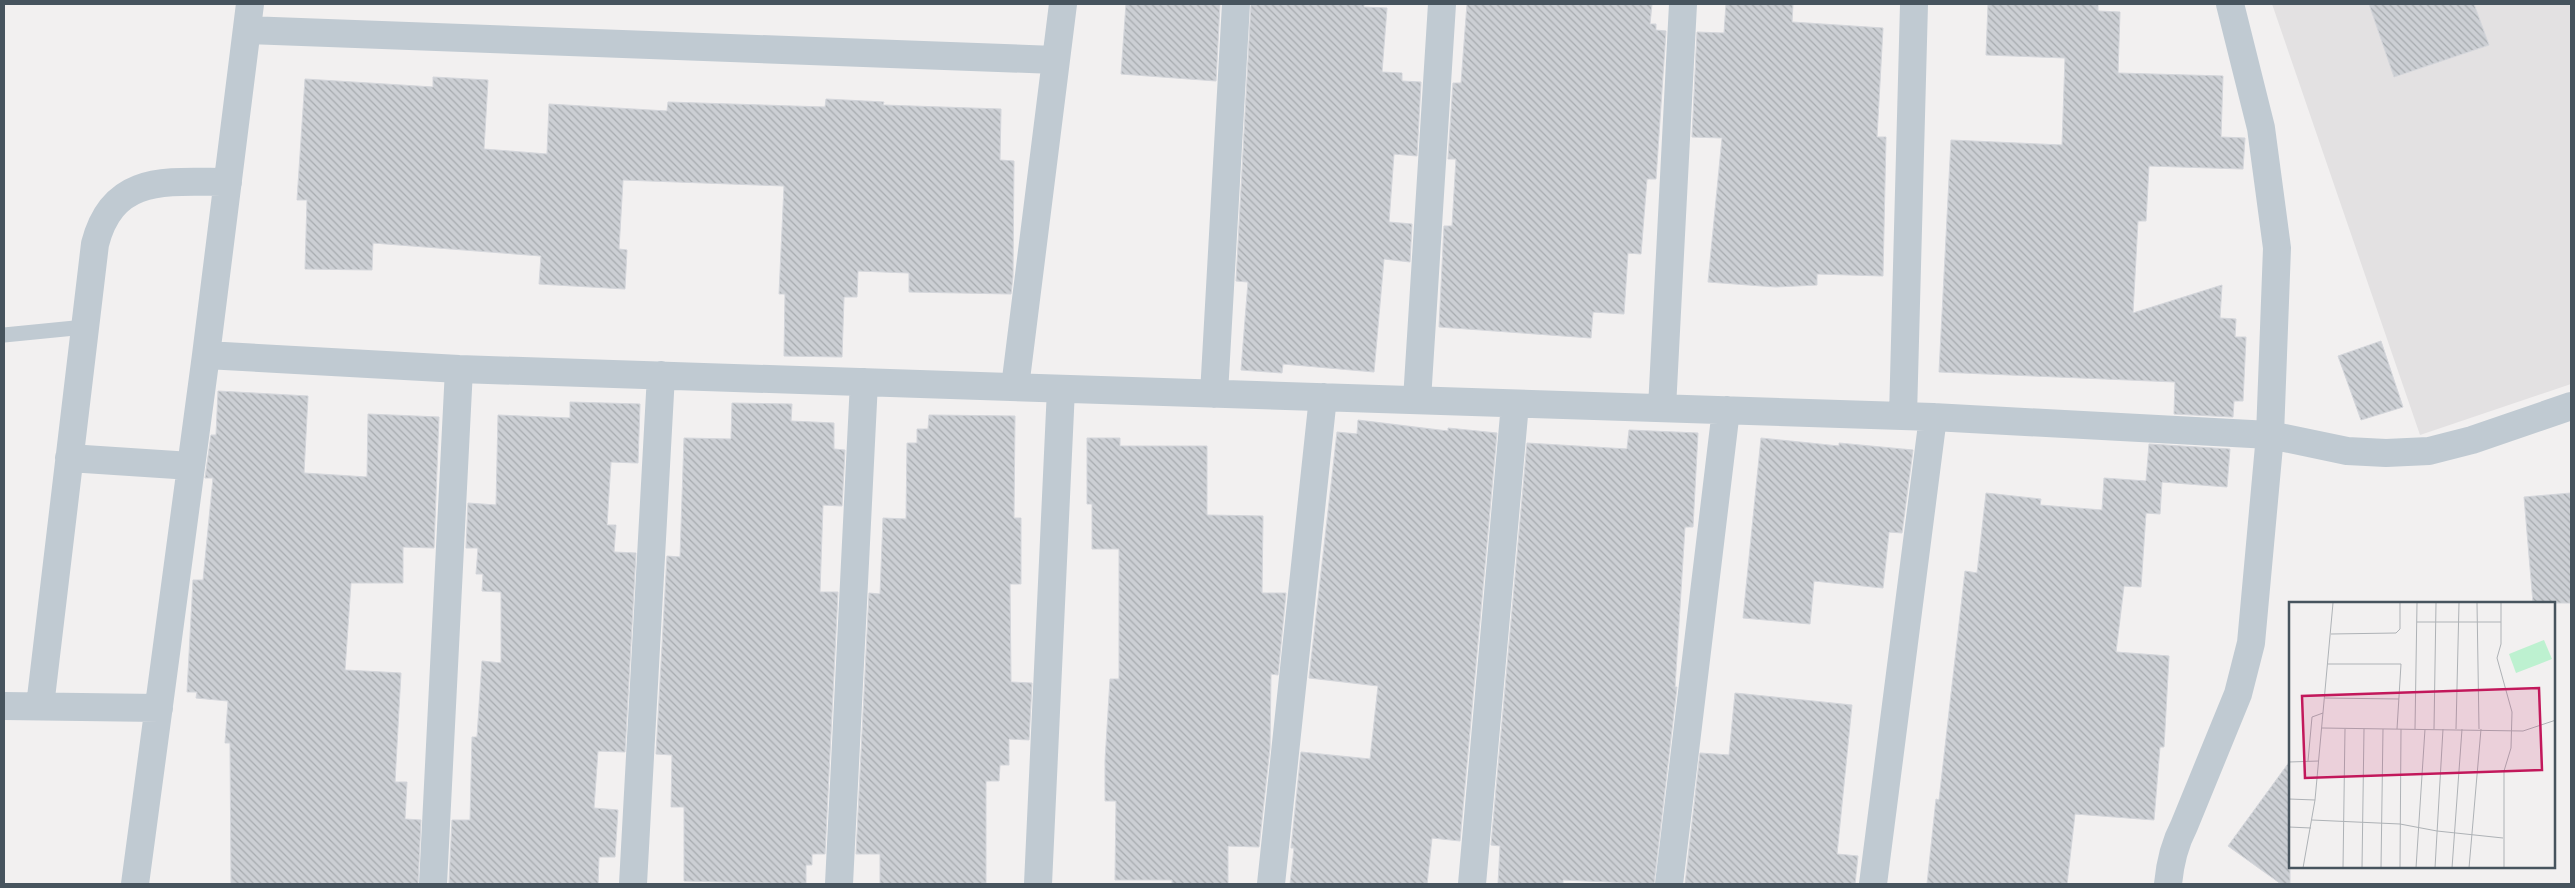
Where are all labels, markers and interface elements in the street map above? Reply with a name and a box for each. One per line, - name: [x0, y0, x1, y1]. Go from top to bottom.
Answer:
- inset map: [2289, 602, 2555, 868]

